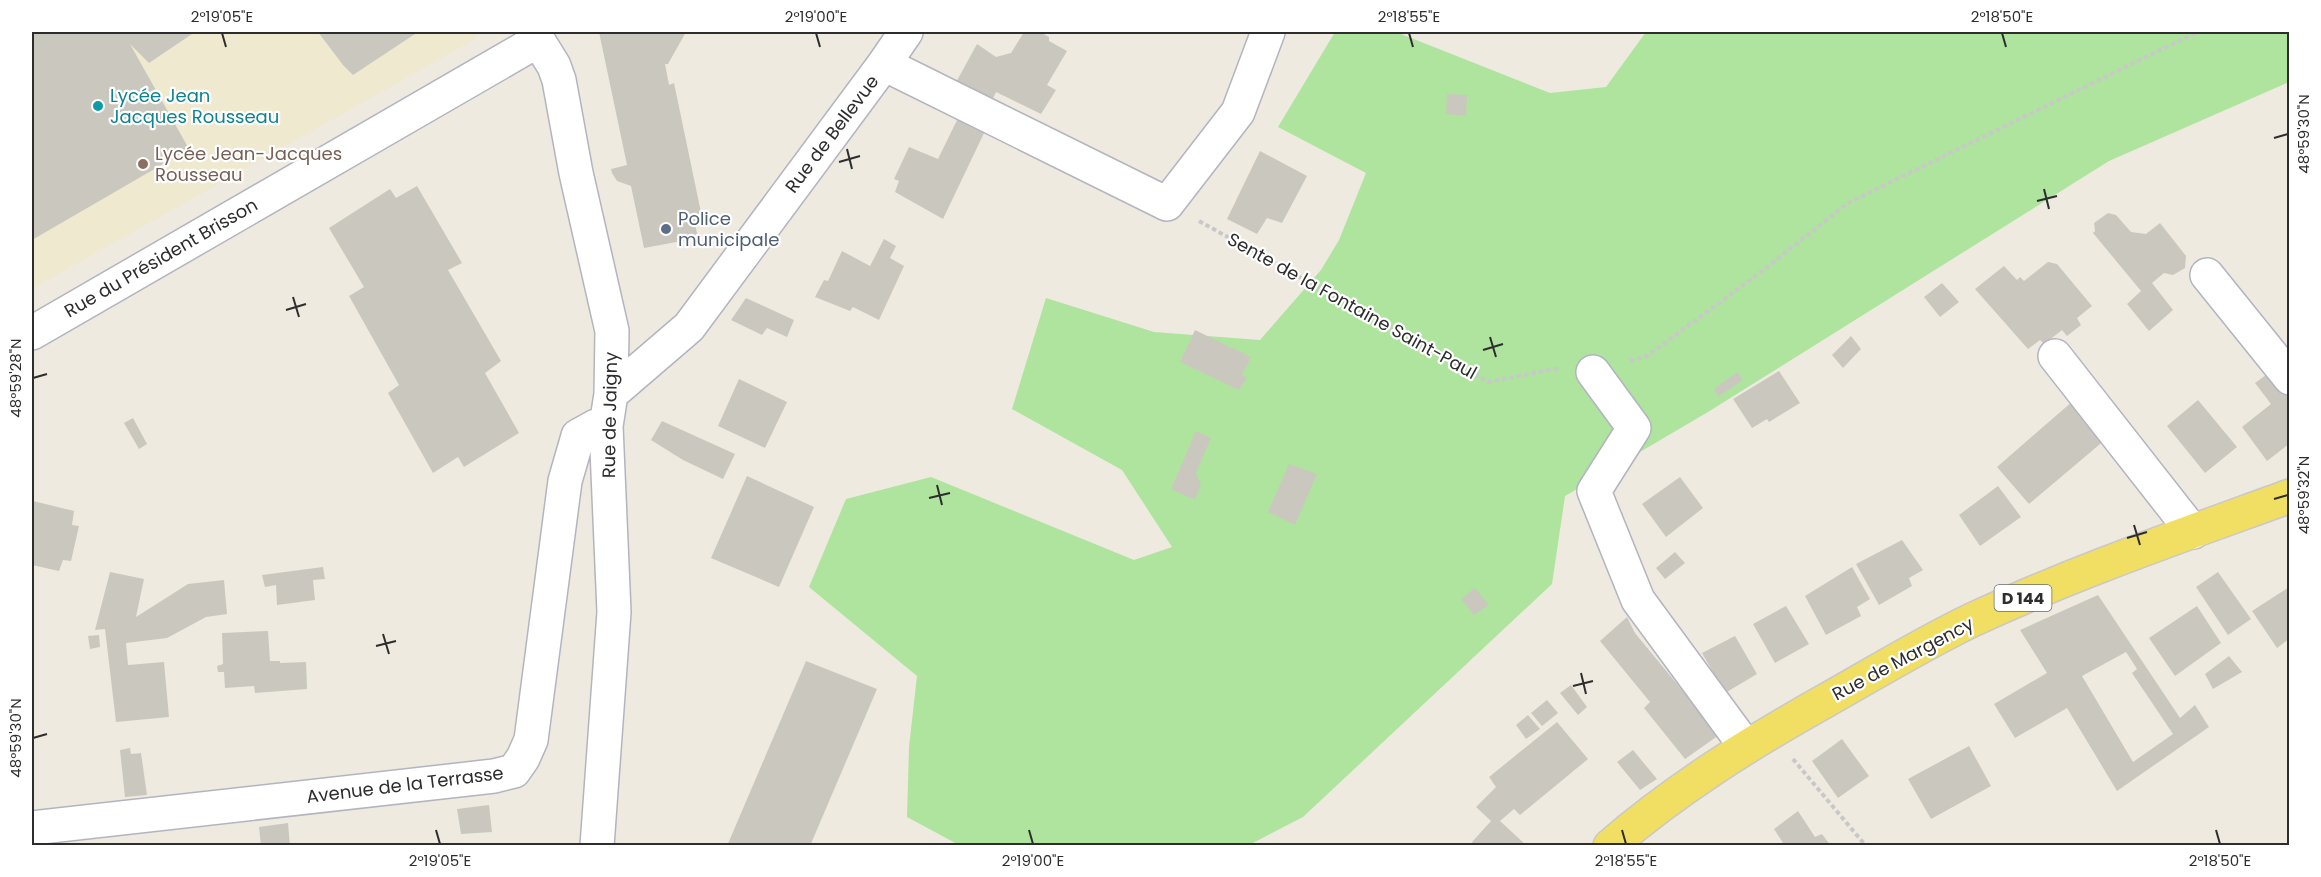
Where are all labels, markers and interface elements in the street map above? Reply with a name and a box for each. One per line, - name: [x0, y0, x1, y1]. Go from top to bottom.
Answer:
- text: 2°19'05"E: [191, 6, 253, 27]
- text: 2°19'00"E: [785, 6, 847, 27]
- text: 2°18'55"E: [1378, 6, 1440, 27]
- text: 2°18'50"E: [1971, 6, 2033, 27]
- street label: Rue de Bellevue: [779, 70, 884, 198]
- place label: Lycée Jean Jacques Rousseau: [110, 83, 279, 129]
- text: 48°59'30"N: [2293, 94, 2314, 174]
- marker: Lycée Jean Jacques Rousseau: [91, 99, 105, 113]
- place label: Lycée Jean-Jacques Rousseau: [155, 141, 342, 187]
- marker: Lycée Jean-Jacques Rousseau: [136, 157, 150, 171]
- street label: Rue du Président Brisson: [60, 192, 262, 323]
- place label: Police municipale: [678, 206, 779, 252]
- marker: Police municipale: [659, 222, 673, 236]
- street label: Sente de la Fontaine Saint-Paul: [1223, 226, 1482, 385]
- text: 48°59'28"N: [5, 338, 26, 418]
- street label: Rue de Jaigny: [596, 352, 623, 478]
- text: 48°59'32"N: [2293, 456, 2314, 534]
- road number: D 144: [1994, 585, 2052, 611]
- street label: Rue de Margency: [1828, 611, 1978, 706]
- text: 48°59'30"N: [5, 698, 26, 778]
- street label: Avenue de la Terrasse: [305, 760, 505, 809]
- text: 2°19'05"E: [409, 850, 471, 871]
- text: 2°19'00"E: [1002, 850, 1064, 871]
- text: 2°18'55"E: [1595, 850, 1657, 871]
- text: 2°18'50"E: [2189, 850, 2251, 871]

